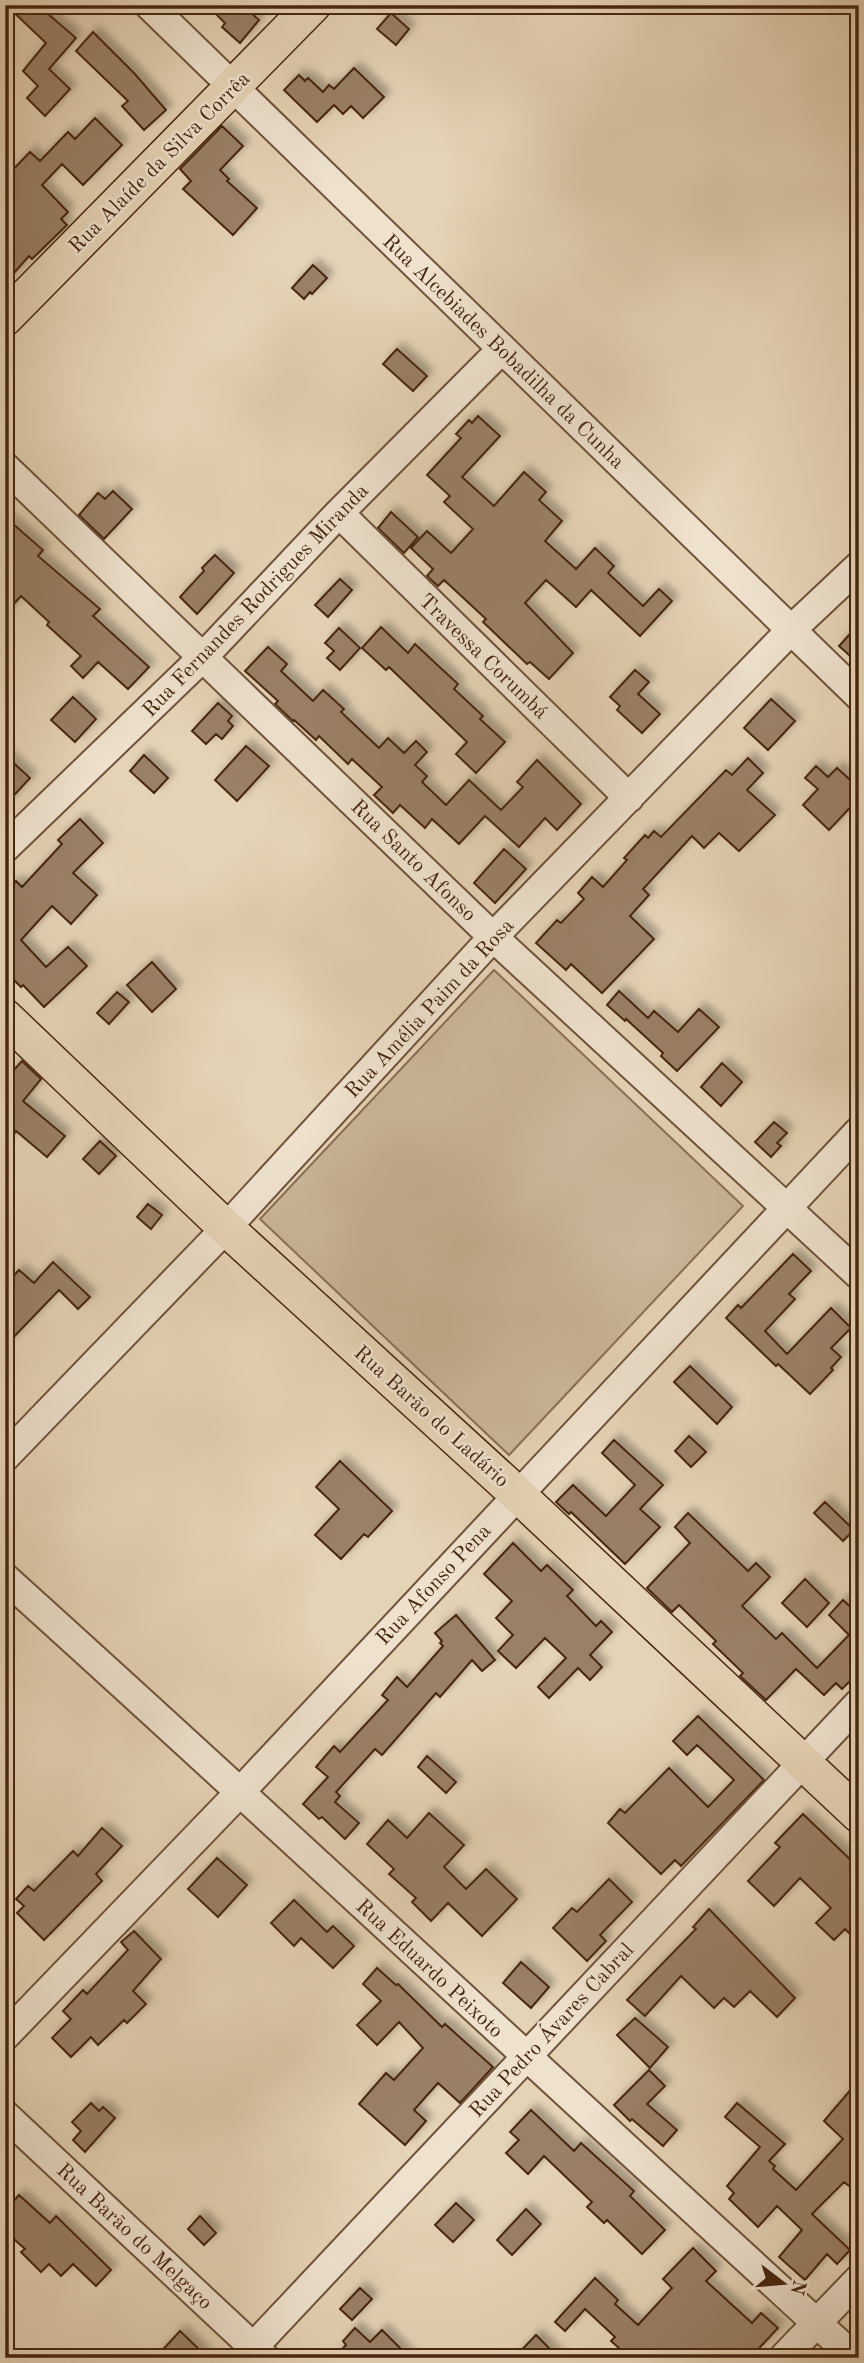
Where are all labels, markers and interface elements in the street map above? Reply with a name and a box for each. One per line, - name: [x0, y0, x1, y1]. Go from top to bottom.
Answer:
- street label: Rua Alaíde da Silva Corrêa: [65, 68, 255, 258]
- street label: Rua Alcebiades Bobadilha da Cunha: [378, 231, 628, 473]
- street label: Rua Fernandes Rodrigues Miranda: [139, 480, 373, 722]
- street label: Travessa Corumbá: [415, 591, 551, 724]
- street label: Rua Santo Afonso: [346, 796, 480, 926]
- street label: Rua Amélia Paim da Rosa: [342, 915, 518, 1103]
- street label: Rua Barão do Ladário: [350, 1342, 512, 1492]
- street label: Rua Afonso Pena: [373, 1520, 495, 1650]
- street label: Rua Eduardo Peixoto: [351, 1896, 507, 2042]
- street label: Rua Pedro Ávares Cabral: [463, 1937, 638, 2122]
- street label: Rua Barão do Melgaço: [52, 2160, 216, 2314]
- north arrow: [748, 2248, 818, 2318]
- text: N: [786, 2277, 808, 2297]

